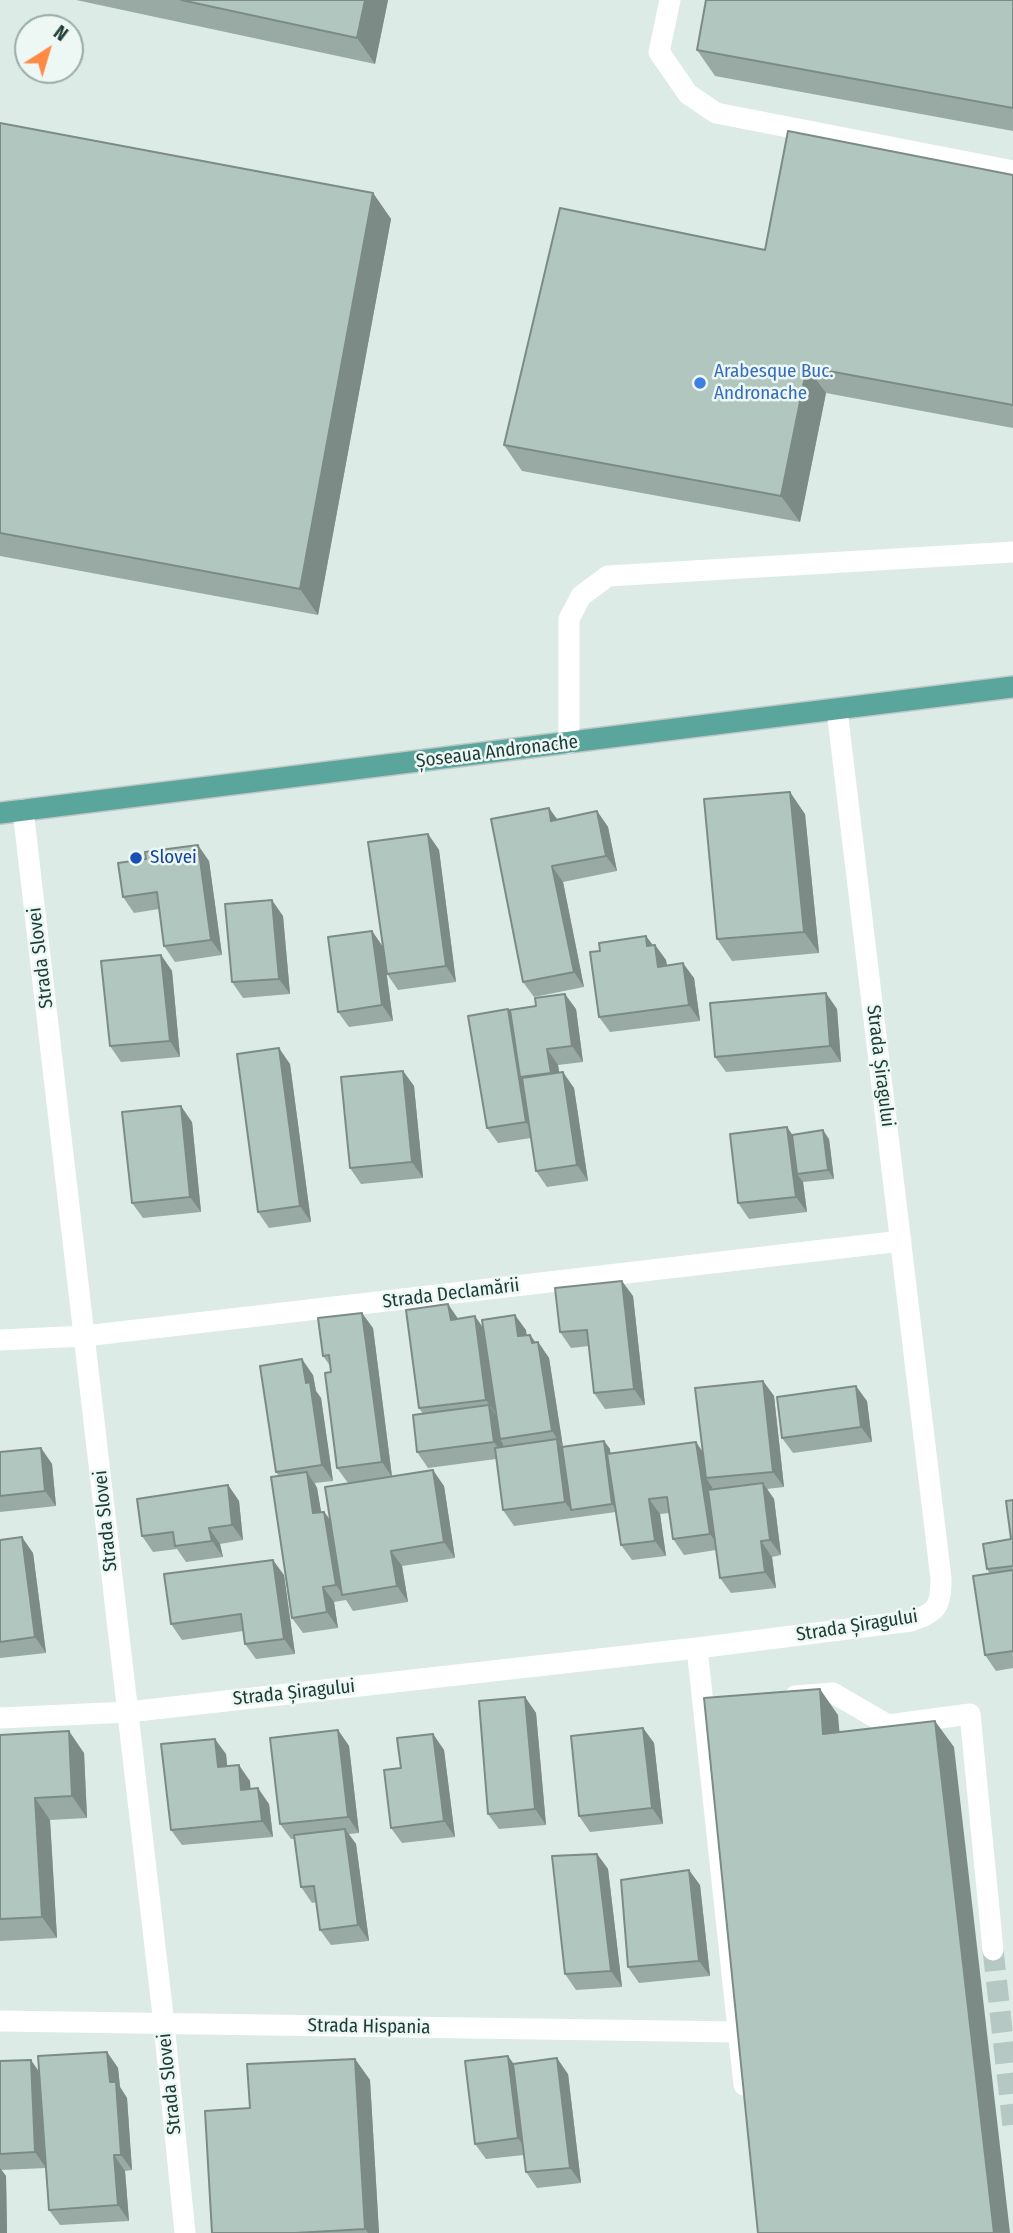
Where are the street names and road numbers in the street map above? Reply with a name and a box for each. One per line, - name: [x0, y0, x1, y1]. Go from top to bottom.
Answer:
- street label: Șoseaua Andronache: [415, 731, 579, 773]
- street label: Strada Slovei: [23, 906, 59, 1010]
- street label: Strada Șiragului: [861, 1004, 899, 1128]
- street label: Strada Declamării: [381, 1274, 521, 1314]
- street label: Strada Slovei: [89, 1469, 123, 1573]
- street label: Strada Șiragului: [795, 1605, 919, 1647]
- street label: Strada Șiragului: [232, 1675, 356, 1711]
- street label: Strada Hispania: [307, 2015, 431, 2039]
- street label: Strada Slovei: [153, 2032, 187, 2136]

